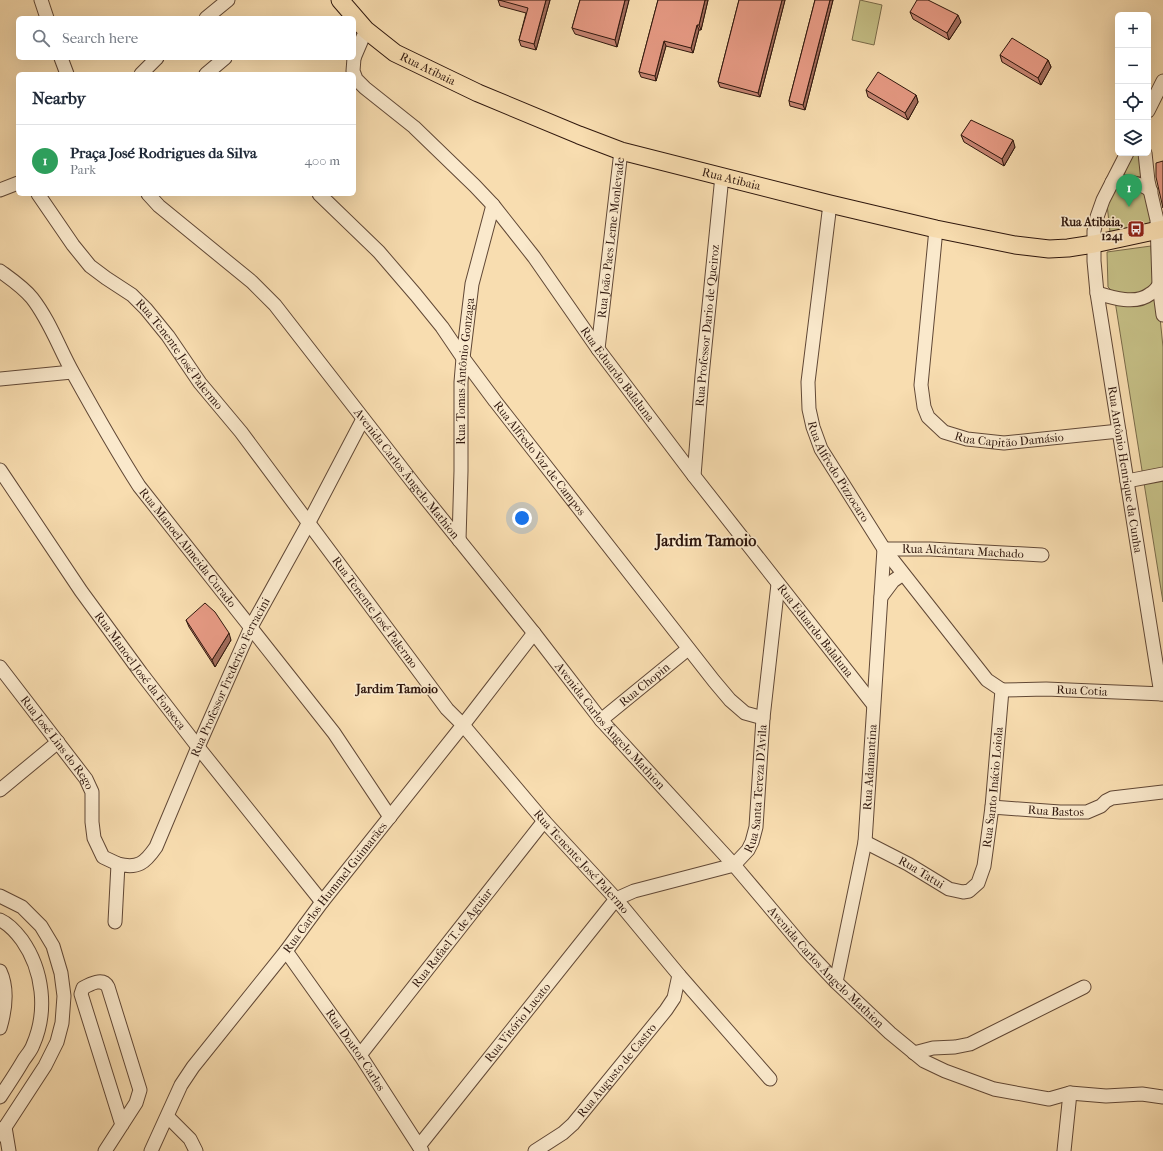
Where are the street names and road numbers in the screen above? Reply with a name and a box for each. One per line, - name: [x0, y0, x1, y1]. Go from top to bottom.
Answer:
- street label: Rua Atibaia: [398, 49, 458, 88]
- street label: Rua João Paes Leme Monlevade: [595, 156, 627, 319]
- street label: Rua Atibaia: [701, 165, 762, 193]
- street label: Rua Professor Dario de Queiroz: [693, 243, 722, 407]
- street label: Rua Tenente José Palermo: [133, 296, 226, 412]
- street label: Rua Tomas Antônio Gonzaga: [454, 297, 477, 445]
- street label: Rua Eduardo Balaluna: [578, 324, 658, 425]
- street label: Rua Antônio Henrique da Cunha: [1105, 385, 1145, 554]
- street label: Rua Alfredo Vaz de Campos: [491, 398, 589, 518]
- street label: Avenida Carlos Ângelo Mathion: [350, 405, 463, 542]
- street label: Rua Alfredo Pizzocaro: [805, 420, 872, 525]
- street label: Rua Capitão Damásio: [953, 429, 1064, 450]
- street label: Rua Manoel Almeida Curado: [136, 485, 239, 610]
- street label: Rua Alcântara Machado: [902, 542, 1024, 561]
- street label: Rua Tenente José Palermo: [329, 554, 421, 671]
- street label: Rua Eduardo Balaluna: [774, 581, 857, 680]
- street label: Rua Professor Frederico Ferracini: [188, 595, 273, 759]
- street label: Rua Manoel José da Fonseca: [92, 609, 189, 733]
- street label: Avenida Carlos Ângelo Mathion: [552, 659, 668, 792]
- street label: Rua Chopin: [616, 660, 673, 709]
- street label: Rua Cotia: [1056, 682, 1108, 699]
- street label: Rua José Lins do Rego: [18, 693, 97, 792]
- street label: Rua Adamantina: [860, 723, 880, 811]
- street label: Rua Santa Tereza D'Avila: [741, 724, 770, 855]
- street label: Rua Santo Inácio Loiola: [980, 726, 1006, 849]
- street label: Rua Bastos: [1027, 803, 1084, 819]
- street label: Rua Tenente José Palermo: [531, 807, 632, 916]
- street label: Rua Carlos Hummel Guimarães: [280, 819, 390, 956]
- street label: Rua Tatui: [896, 853, 947, 892]
- street label: Rua Rafael T. de Aguiar: [409, 885, 496, 990]
- street label: Avenida Carlos Ângelo Mathion: [764, 903, 887, 1031]
- street label: Rua Vitório Lucato: [482, 980, 553, 1065]
- street label: Rua Doutor Carlos: [323, 1007, 389, 1094]
- street label: Rua Augusto de Castro: [574, 1020, 659, 1120]

